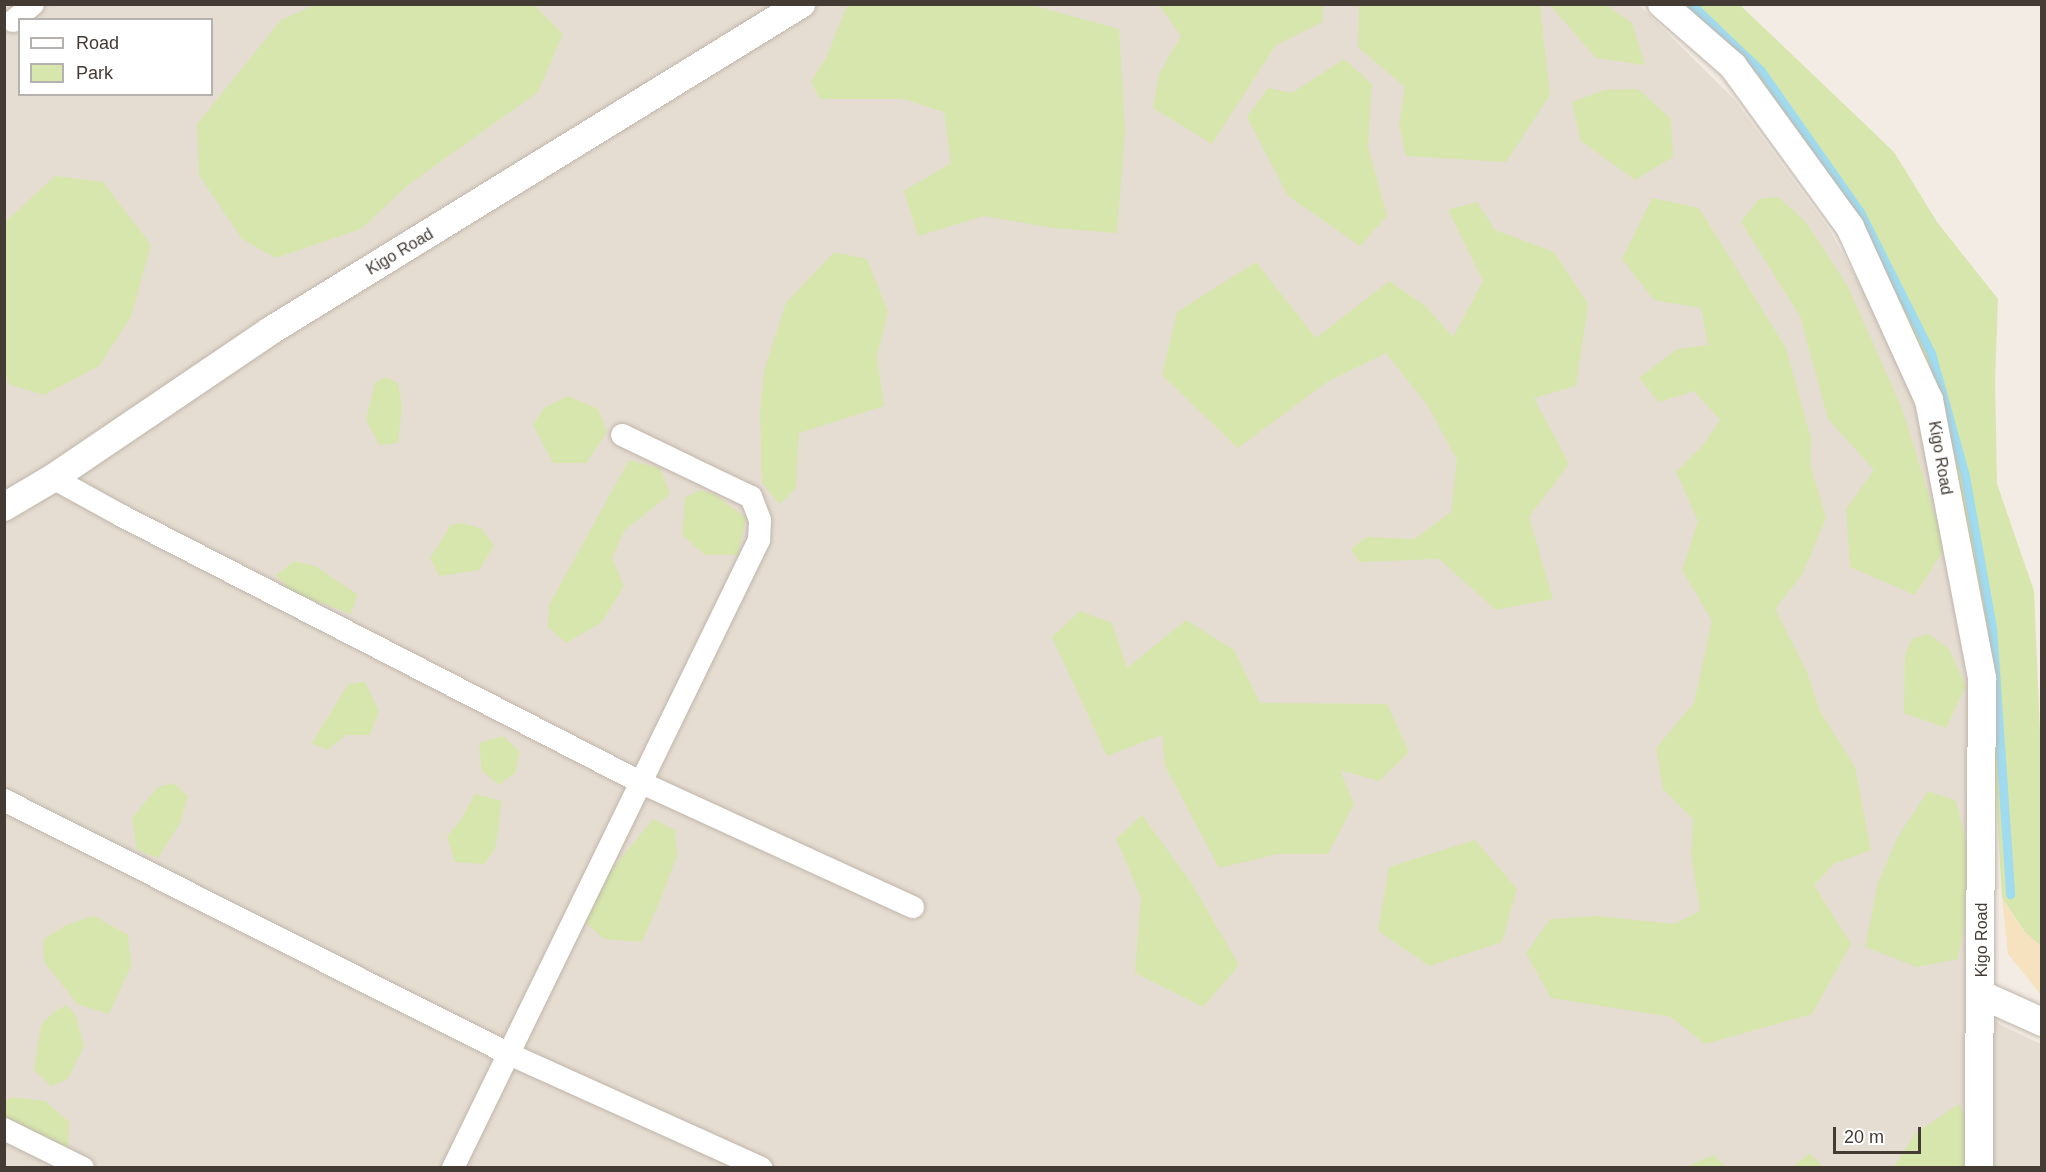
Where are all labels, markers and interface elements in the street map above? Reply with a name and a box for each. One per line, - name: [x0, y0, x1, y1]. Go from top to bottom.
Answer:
- legend: [18, 18, 213, 96]
- text: Road: [76, 33, 119, 53]
- text: Park: [76, 63, 113, 83]
- street label: Kigo Road: [363, 225, 437, 279]
- street label: Kigo Road: [1924, 420, 1956, 496]
- street label: Kigo Road: [1972, 903, 1992, 977]
- scale bar: [1836, 1115, 1924, 1153]
- text: 20 m: [1844, 1127, 1884, 1147]

